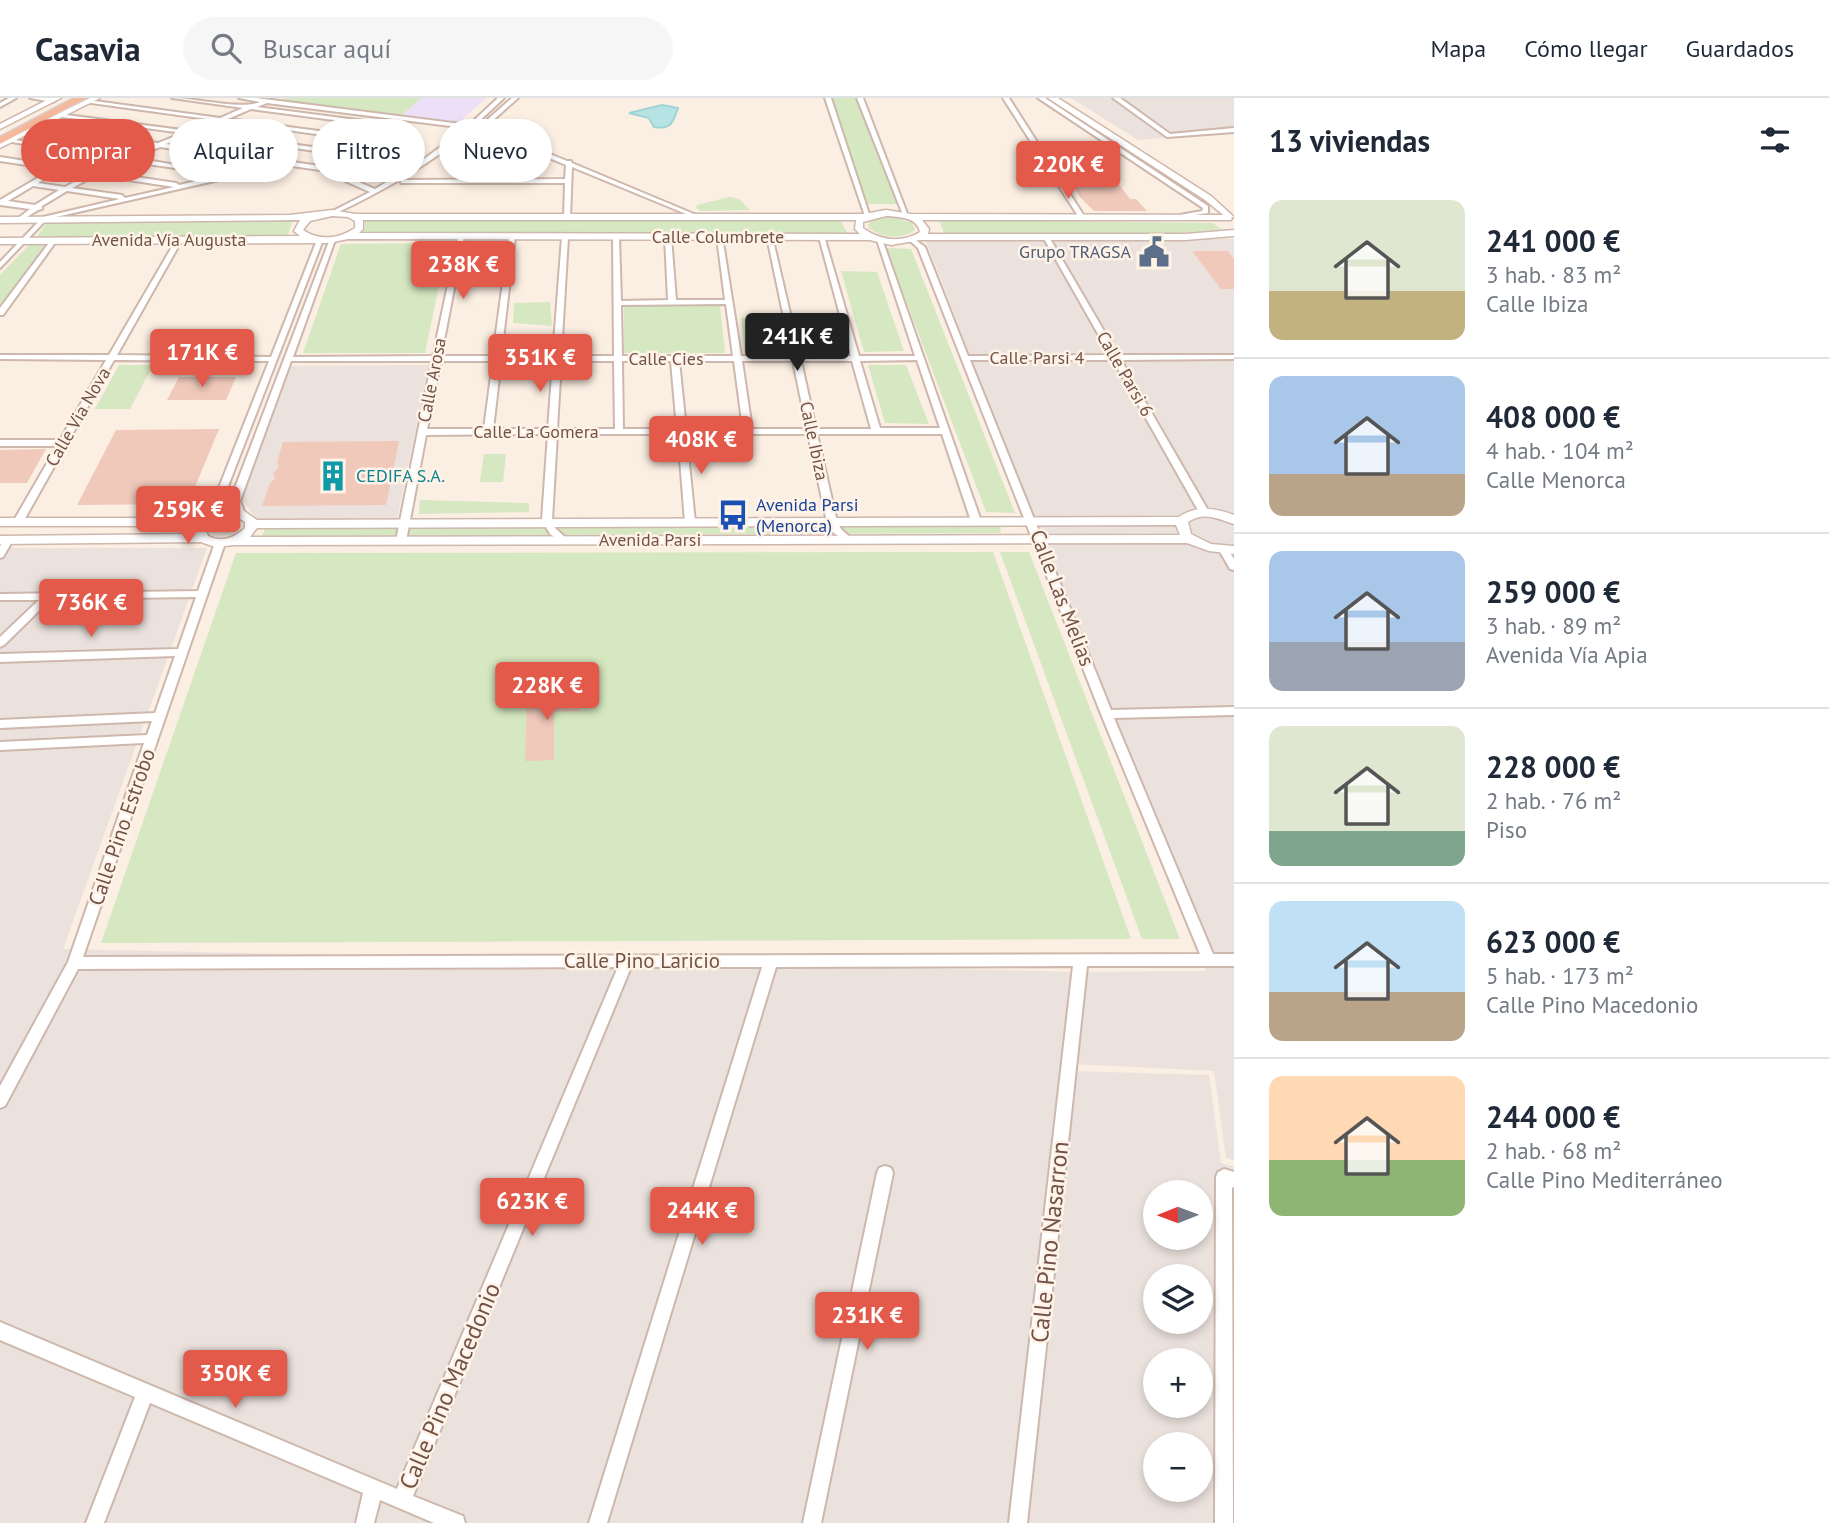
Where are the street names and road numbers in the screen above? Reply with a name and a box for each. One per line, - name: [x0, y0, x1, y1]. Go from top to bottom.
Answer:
- street label: Calle Columbrete: [652, 225, 784, 248]
- street label: Avenida Vía Augusta: [92, 228, 246, 251]
- street label: Calle Parsi 6: [1092, 327, 1159, 421]
- street label: Calle Arosa: [412, 336, 451, 424]
- street label: Calle Parsi 4: [990, 346, 1085, 369]
- street label: Calle Cies: [628, 347, 704, 370]
- street label: Calle Via Nova: [40, 363, 115, 470]
- street label: Calle Ibiza: [795, 399, 834, 482]
- street label: Calle La Gomera: [473, 420, 599, 443]
- street label: Calle Las Melias: [1024, 526, 1101, 670]
- street label: Avenida Parsi: [599, 528, 701, 551]
- street label: Calle Pino Estrobo: [82, 745, 161, 909]
- street label: Calle Pino Laricio: [564, 947, 720, 974]
- street label: Calle Pino Nasarron: [1024, 1140, 1075, 1344]
- street label: Calle Pino Macedonio: [392, 1278, 507, 1494]

